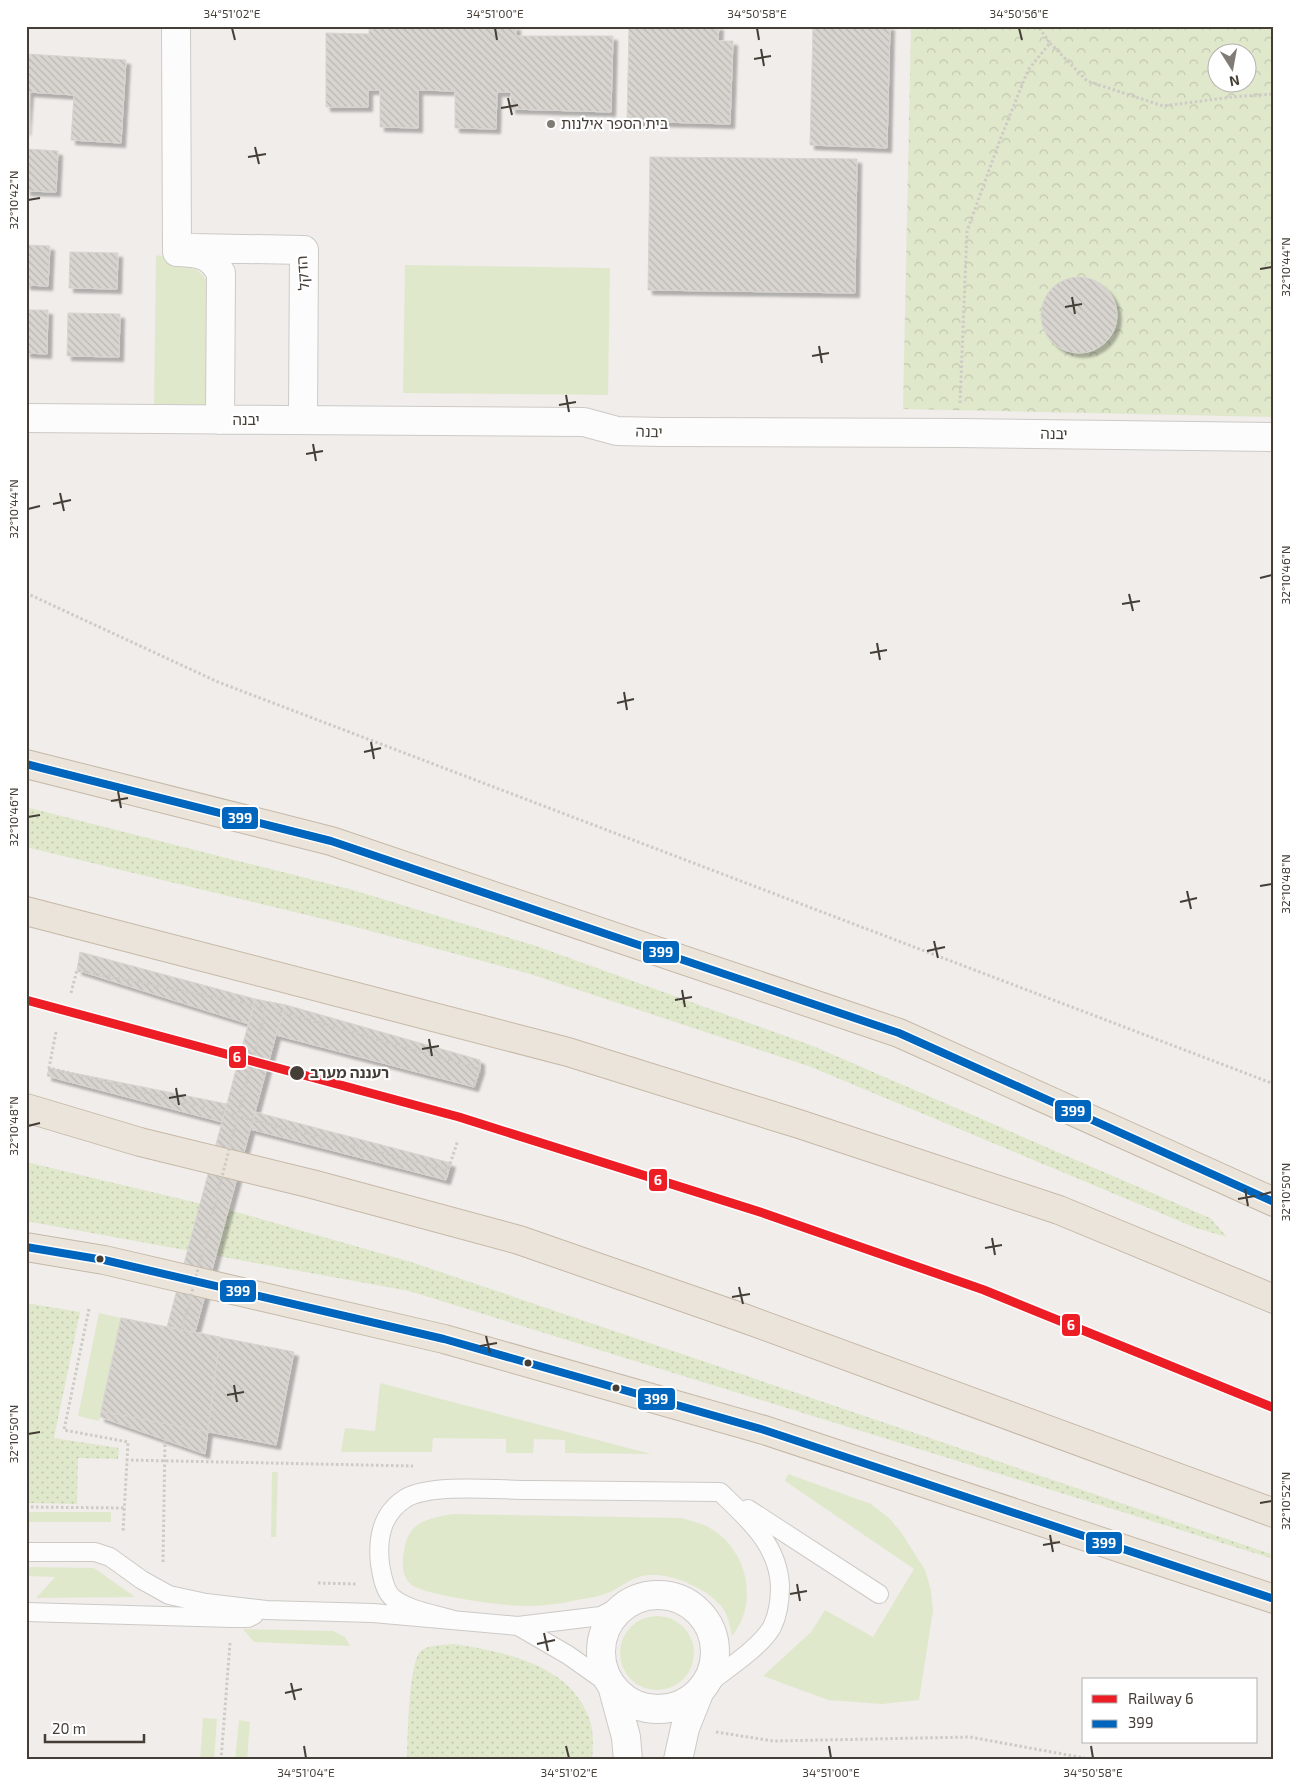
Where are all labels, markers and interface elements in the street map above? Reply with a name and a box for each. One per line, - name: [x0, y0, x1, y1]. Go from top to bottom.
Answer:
- text: 34°51'02"E: [203, 6, 261, 20]
- text: 34°51'00"E: [466, 6, 524, 20]
- text: 34°50'58"E: [727, 6, 787, 20]
- text: 34°50'56"E: [990, 6, 1049, 20]
- north arrow: [1208, 42, 1258, 92]
- text: N: [1228, 72, 1241, 91]
- place label: בית הספר אילנות: [561, 114, 669, 132]
- marker: בית הספר אילנות: [545, 118, 557, 130]
- text: 32°10'42"N: [6, 171, 20, 229]
- text: 32°10'44"N: [1278, 237, 1292, 297]
- street label: הדקל: [292, 255, 312, 291]
- street label: יבנה: [232, 410, 260, 428]
- street label: יבנה: [635, 422, 663, 440]
- street label: יבנה: [1040, 424, 1068, 442]
- text: 32°10'44"N: [6, 479, 20, 539]
- text: 32°10'46"N: [1278, 546, 1292, 605]
- text: 32°10'46"N: [6, 788, 20, 847]
- line badge: 399: [221, 806, 259, 830]
- text: 399: [228, 809, 252, 826]
- text: 32°10'48"N: [1278, 854, 1292, 914]
- line badge: 399: [642, 940, 680, 964]
- text: 399: [649, 943, 673, 960]
- line badge: 6: [228, 1045, 247, 1069]
- text: 6: [233, 1048, 241, 1065]
- place label: רעננה מערב: [310, 1063, 389, 1081]
- marker: רעננה מערב: [288, 1064, 306, 1082]
- text: 32°10'48"N: [6, 1096, 20, 1156]
- line badge: 399: [1054, 1099, 1092, 1123]
- text: 399: [1061, 1102, 1085, 1119]
- text: 32°10'50"N: [1278, 1163, 1292, 1221]
- line badge: 6: [648, 1168, 668, 1192]
- text: 6: [654, 1171, 662, 1188]
- unlabelled marker: [95, 1254, 105, 1264]
- line badge: 399: [219, 1279, 257, 1303]
- text: 399: [226, 1282, 250, 1299]
- line badge: 6: [1061, 1313, 1081, 1337]
- text: 6: [1067, 1316, 1075, 1333]
- unlabelled marker: [523, 1358, 533, 1368]
- unlabelled marker: [611, 1383, 621, 1393]
- line badge: 399: [637, 1387, 676, 1411]
- text: 399: [644, 1390, 668, 1407]
- text: 32°10'50"N: [6, 1405, 20, 1463]
- text: 32°10'52"N: [1278, 1472, 1292, 1530]
- line badge: 399: [1085, 1531, 1123, 1555]
- text: 399: [1092, 1534, 1116, 1551]
- legend: [1082, 1678, 1258, 1744]
- text: Railway 6: [1128, 1689, 1194, 1707]
- scale bar: [45, 1711, 144, 1743]
- text: 399: [1128, 1713, 1154, 1731]
- text: 20 m: [52, 1719, 86, 1737]
- text: 34°51'04"E: [277, 1765, 335, 1779]
- text: 34°51'02"E: [540, 1765, 598, 1779]
- text: 34°51'00"E: [802, 1765, 860, 1779]
- text: 34°50'58"E: [1063, 1765, 1123, 1779]

